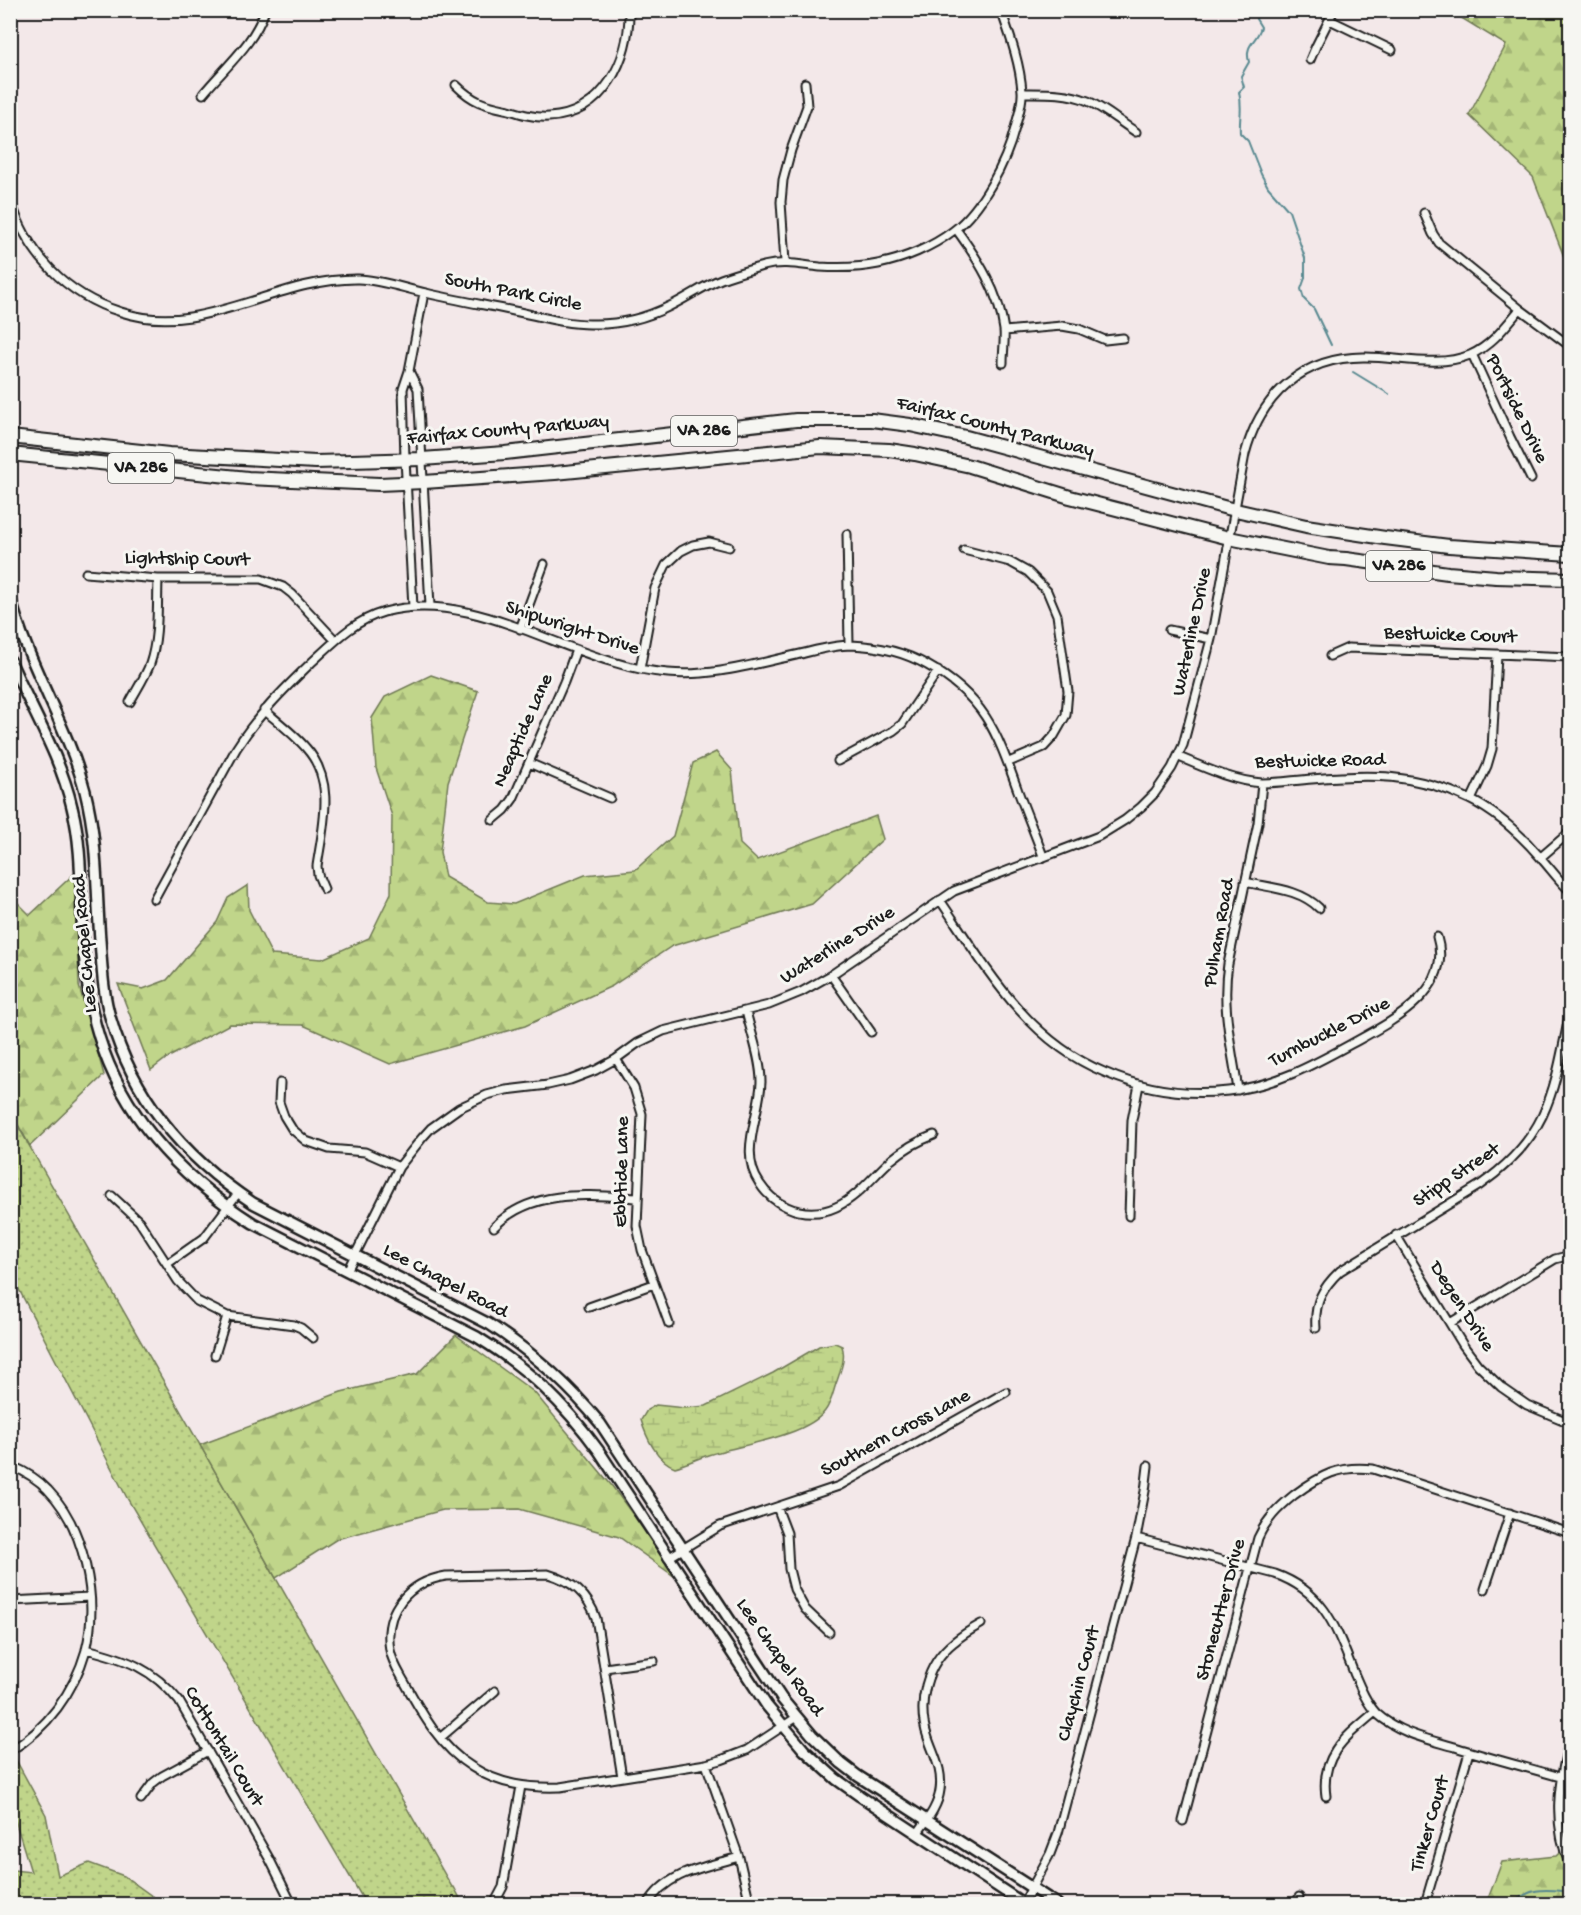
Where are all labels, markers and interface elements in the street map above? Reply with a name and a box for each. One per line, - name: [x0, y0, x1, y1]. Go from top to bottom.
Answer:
- street label: South Park Circle: [442, 268, 584, 318]
- street label: Portside Drive: [1479, 350, 1553, 468]
- street label: Fairfax County Parkway: [893, 392, 1096, 464]
- street label: Fairfax County Parkway: [405, 411, 610, 451]
- road number: VA 286: [671, 416, 737, 446]
- road number: VA 286: [108, 453, 174, 483]
- street label: Lightship Court: [124, 547, 251, 573]
- road number: VA 286: [1366, 551, 1432, 581]
- street label: Waterline Drive: [1168, 565, 1218, 698]
- street label: Shipwright Drive: [502, 596, 643, 662]
- street label: Bestwicke Court: [1382, 622, 1518, 650]
- street label: Neaptide Lane: [489, 670, 560, 791]
- street label: Bestwicke Road: [1254, 749, 1388, 775]
- street label: Lee Chapel Road: [68, 872, 103, 1014]
- street label: Pulham Road: [1199, 875, 1241, 990]
- street label: Waterline Drive: [777, 901, 900, 990]
- street label: Turnbuckle Drive: [1265, 992, 1395, 1074]
- street label: Ebbtide Lane: [611, 1116, 635, 1228]
- street label: Stipp Street: [1409, 1138, 1506, 1213]
- street label: Lee Chapel Road: [379, 1239, 513, 1326]
- street label: Degen Drive: [1422, 1256, 1499, 1357]
- street label: Southern Cross Lane: [817, 1385, 975, 1483]
- street label: Stonecutter Drive: [1192, 1536, 1252, 1683]
- street label: Lee Chapel Road: [730, 1595, 829, 1723]
- street label: Claychin Court: [1054, 1622, 1107, 1744]
- street label: Cottontail Court: [178, 1683, 269, 1813]
- street label: Tinker Court: [1406, 1772, 1456, 1875]

